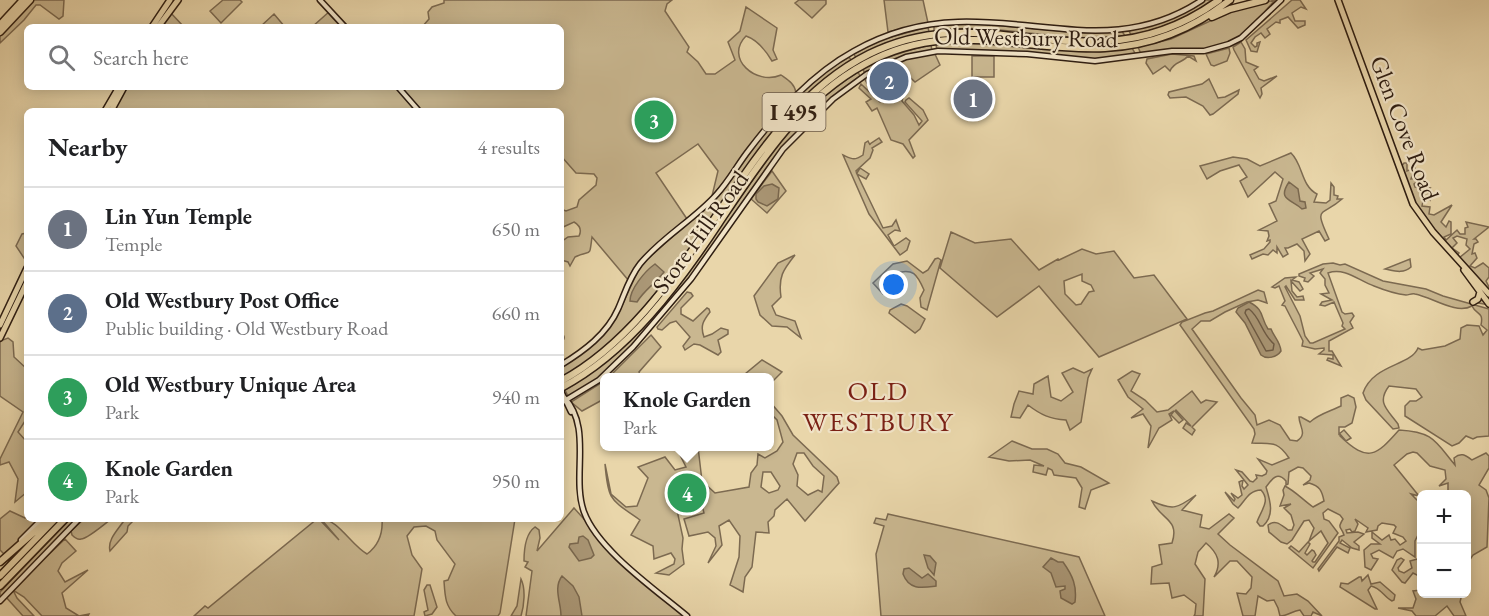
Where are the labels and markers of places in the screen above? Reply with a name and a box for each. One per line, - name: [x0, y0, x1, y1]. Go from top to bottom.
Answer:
- pin: 2: [870, 58, 908, 104]
- pin: 1: [954, 76, 992, 122]
- pin: 3: [634, 98, 674, 142]
- pin: 4: [668, 470, 706, 516]

